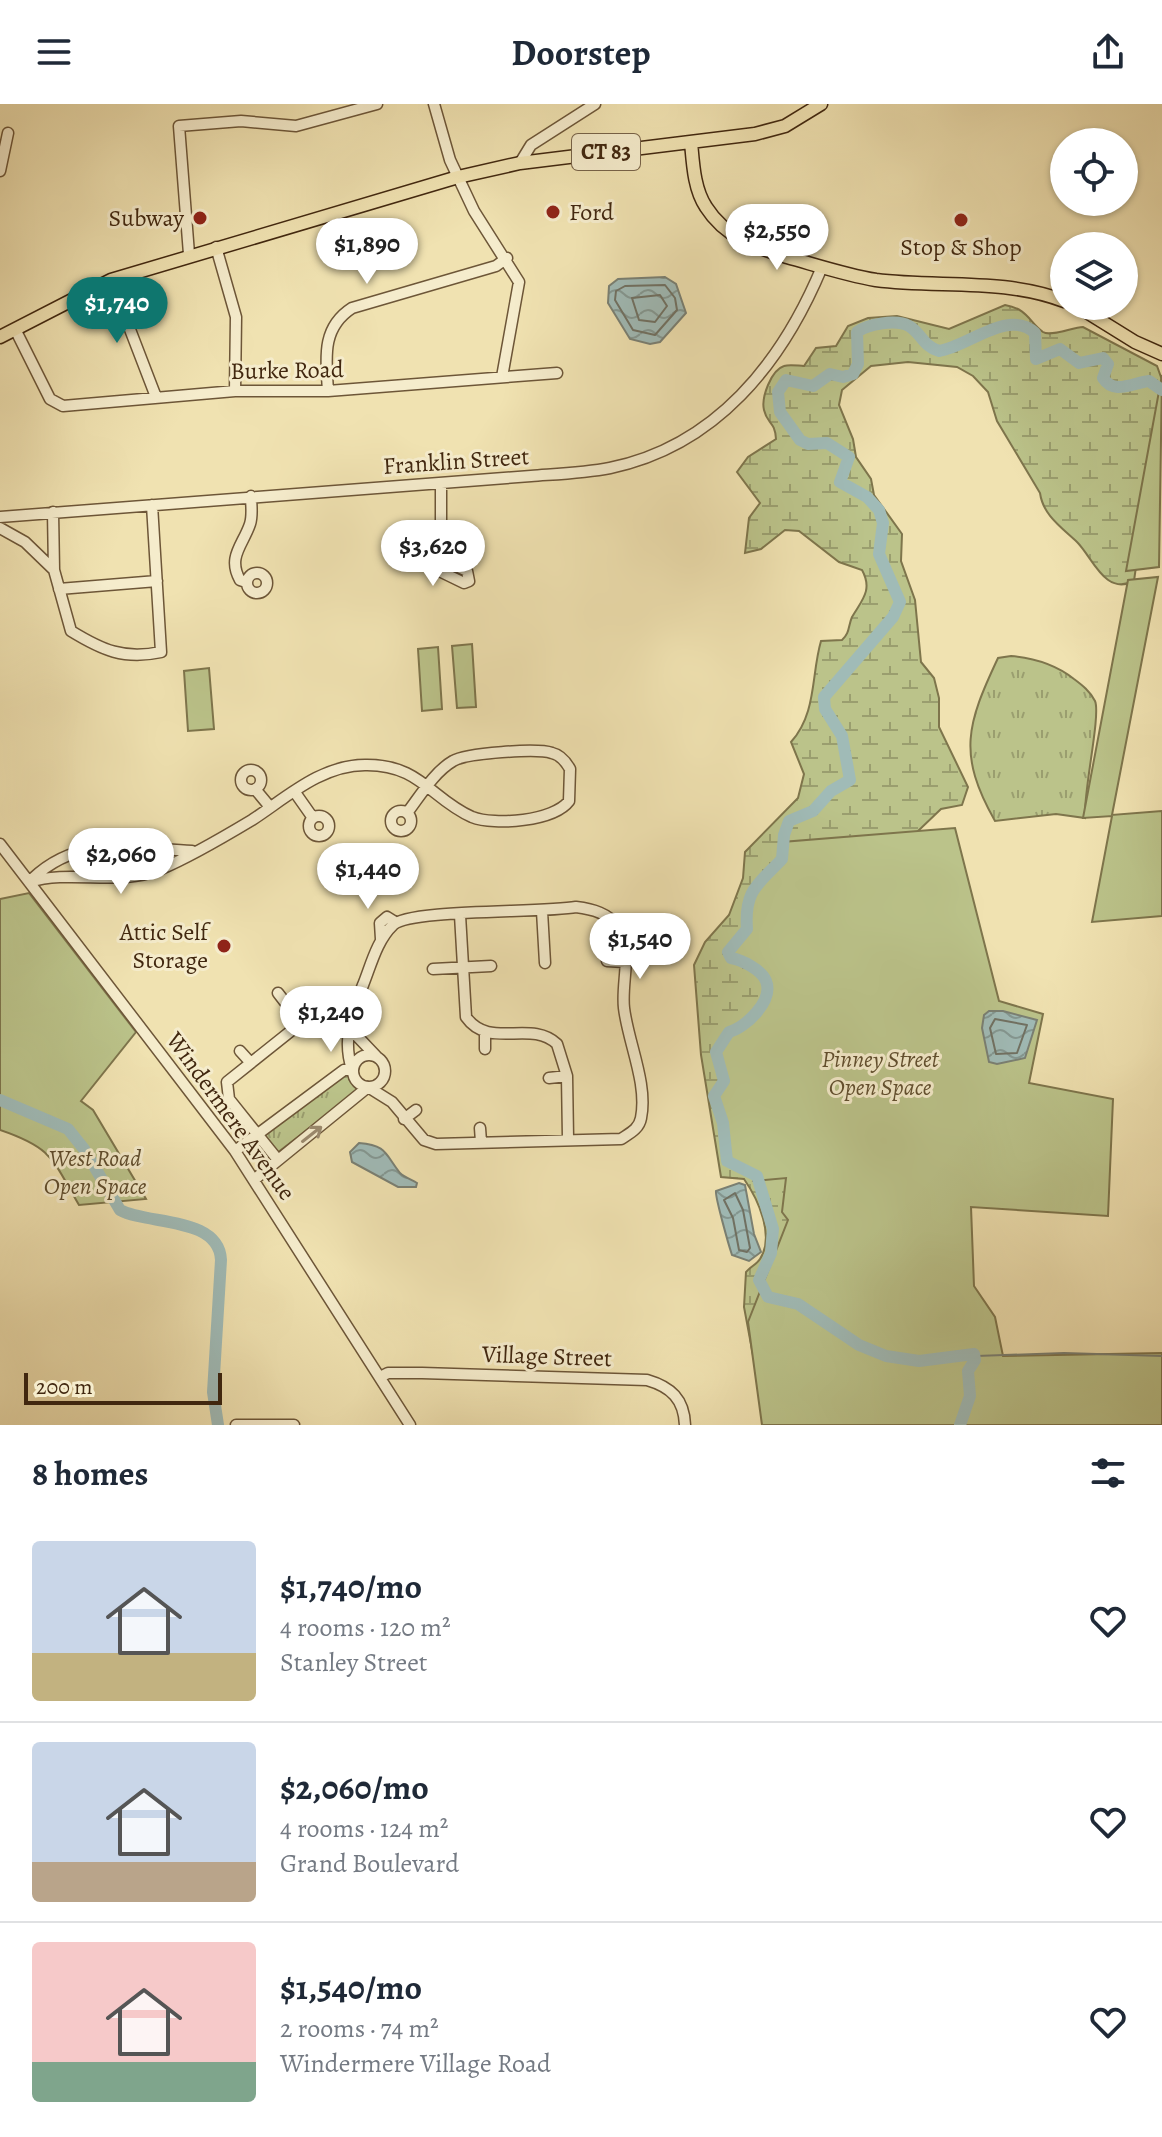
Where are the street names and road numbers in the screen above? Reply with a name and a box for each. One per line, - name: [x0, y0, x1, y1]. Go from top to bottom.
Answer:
- road number: CT 83: [572, 134, 640, 170]
- street label: Burke Road: [230, 353, 344, 387]
- street label: Franklin Street: [382, 440, 530, 482]
- street label: Windermere Avenue: [158, 1025, 303, 1207]
- street label: Village Street: [481, 1338, 613, 1374]

